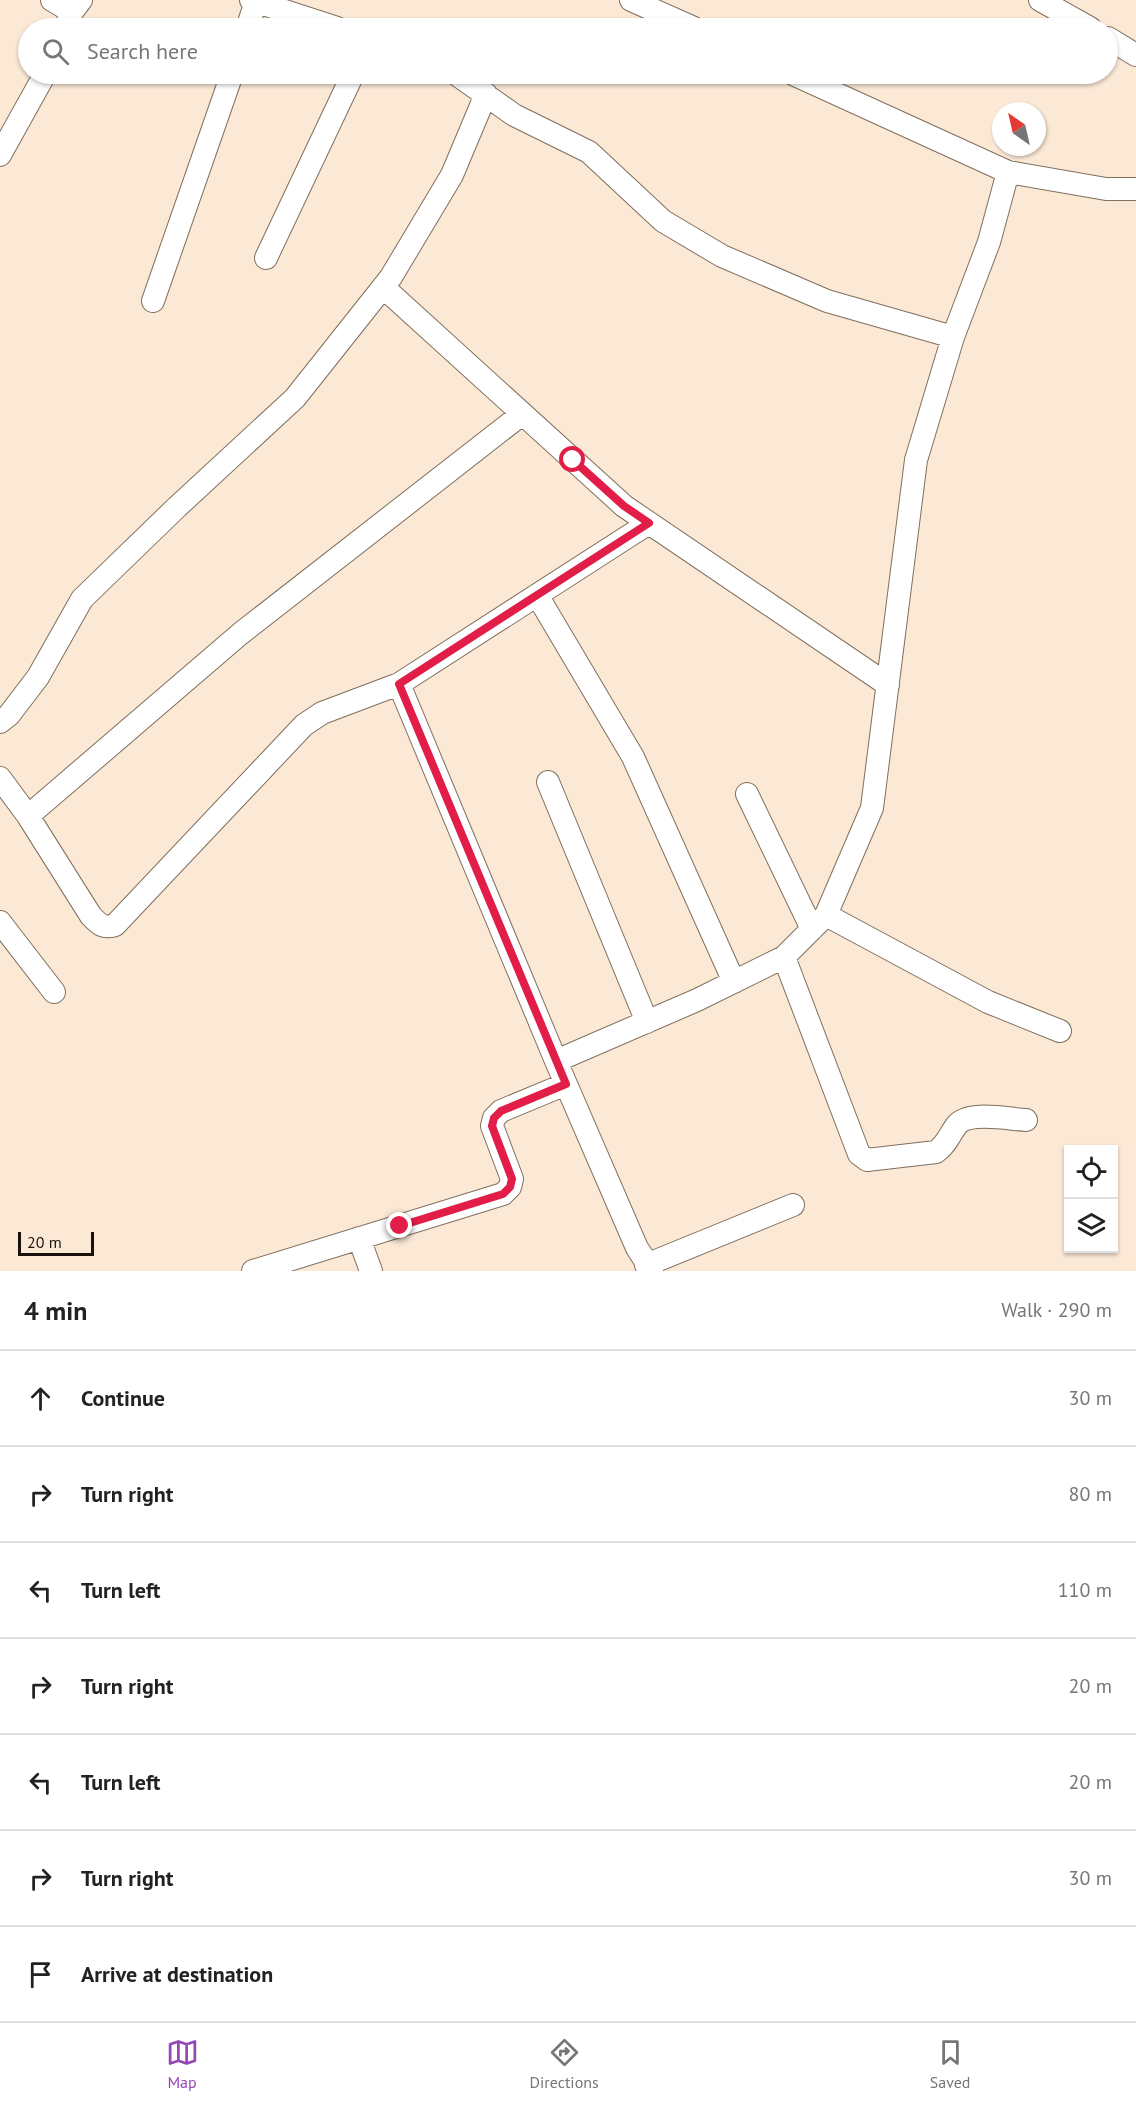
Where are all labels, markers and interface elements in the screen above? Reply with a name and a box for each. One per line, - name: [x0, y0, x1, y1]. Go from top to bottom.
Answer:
- search box: [18, 18, 1118, 84]
- icon: search: [39, 35, 72, 68]
- text: Search here: [87, 37, 198, 65]
- north arrow: [992, 102, 1046, 156]
- route start: [559, 446, 585, 472]
- map controls: [1064, 1145, 1118, 1253]
- button: locate: [1064, 1145, 1118, 1199]
- button: layers: [1064, 1199, 1118, 1253]
- route end: [386, 1212, 412, 1238]
- scale bar: [18, 1229, 94, 1256]
- text: 20 m: [27, 1232, 62, 1252]
- text: 4 min: [24, 1294, 87, 1327]
- text: Walk · 290 m: [1001, 1297, 1112, 1323]
- icon: ahead: [24, 1382, 57, 1415]
- text: Continue: [81, 1384, 165, 1412]
- text: 30 m: [1069, 1385, 1112, 1411]
- icon: right: [24, 1478, 57, 1511]
- text: Turn right: [81, 1480, 173, 1508]
- text: 80 m: [1069, 1481, 1112, 1507]
- icon: left: [24, 1574, 57, 1607]
- text: Turn left: [81, 1576, 161, 1604]
- text: 110 m: [1058, 1577, 1112, 1603]
- icon: right: [24, 1670, 57, 1703]
- text: Turn right: [81, 1672, 173, 1700]
- text: 20 m: [1069, 1673, 1112, 1699]
- icon: left: [24, 1766, 57, 1799]
- text: Turn left: [81, 1768, 161, 1796]
- text: 20 m: [1069, 1769, 1112, 1795]
- icon: right: [24, 1862, 57, 1895]
- text: Turn right: [81, 1864, 173, 1892]
- text: 30 m: [1069, 1865, 1112, 1891]
- icon: arrive: [24, 1958, 57, 1991]
- text: Arrive at destination: [81, 1960, 273, 1988]
- tab: Map: [166, 2036, 199, 2092]
- tab: Directions: [530, 2036, 599, 2092]
- tab: Saved: [930, 2036, 970, 2092]

